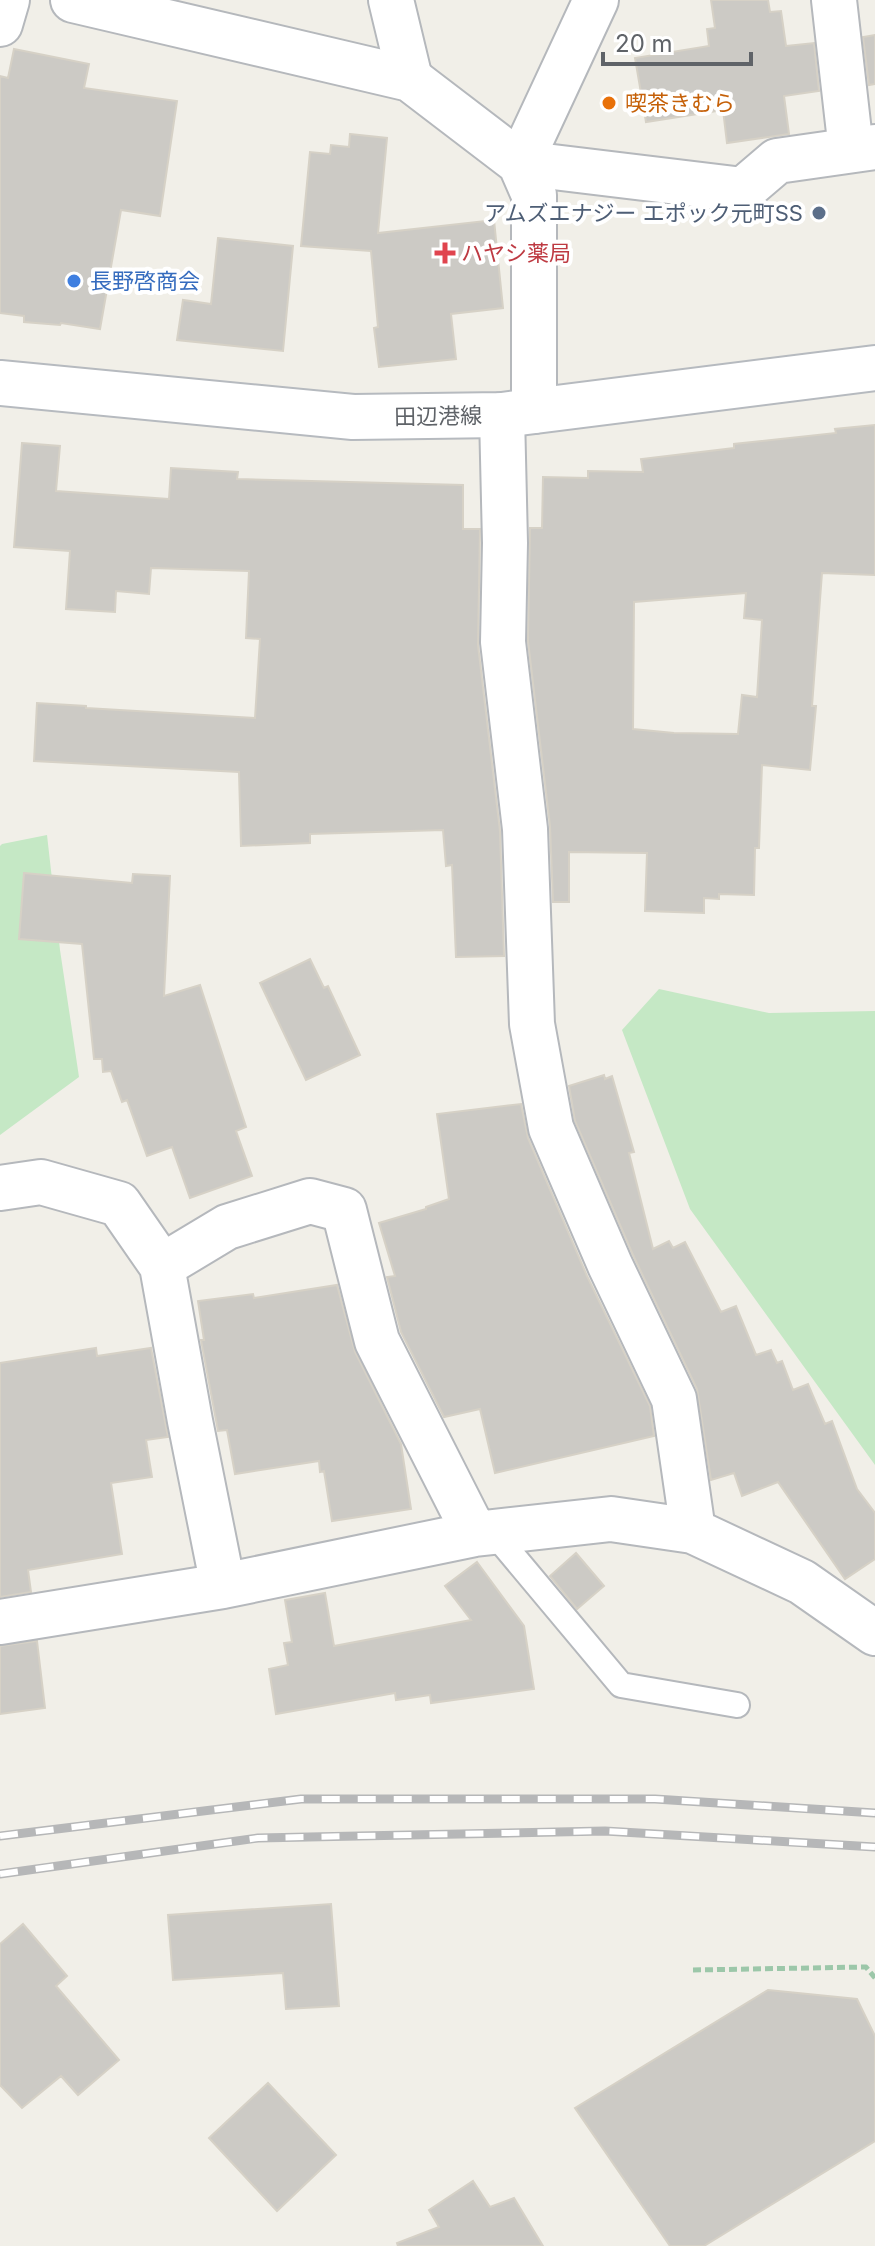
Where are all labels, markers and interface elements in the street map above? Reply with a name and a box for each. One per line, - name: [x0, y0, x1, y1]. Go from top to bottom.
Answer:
- scale bar: [603, 16, 751, 66]
- text: 20 m: [615, 29, 673, 58]
- place label: 喫茶きむら: [625, 90, 735, 116]
- marker: 喫茶きむら: [600, 94, 618, 112]
- place label: アムズエナジー エポック元町SS: [484, 200, 803, 226]
- marker: アムズエナジー エポック元町SS: [810, 204, 828, 222]
- place label: ハヤシ薬局: [461, 240, 571, 266]
- marker: ハヤシ薬局: [436, 244, 454, 262]
- place label: 長野啓商会: [90, 268, 200, 294]
- marker: 長野啓商会: [65, 272, 83, 290]
- street label: 田辺港線: [394, 402, 482, 430]

